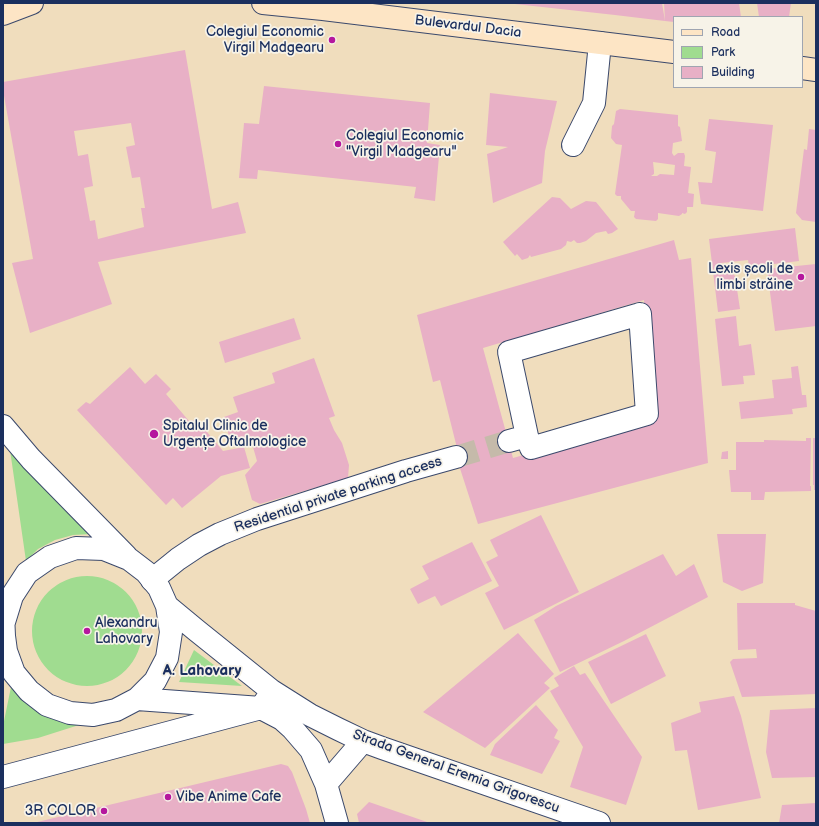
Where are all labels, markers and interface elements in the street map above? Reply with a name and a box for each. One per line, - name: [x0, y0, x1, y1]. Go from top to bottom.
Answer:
- street label: Bulevardul Dacia: [414, 12, 522, 42]
- legend: [673, 16, 803, 88]
- place label: Colegiul Economic Virgil Madgearu: [206, 24, 324, 56]
- text: Road: [711, 25, 740, 40]
- marker: Colegiul Economic Virgil Madgearu: [327, 35, 337, 45]
- text: Park: [711, 45, 735, 60]
- text: Building: [711, 65, 755, 80]
- place label: Colegiul Economic "Virgil Madgearu": [346, 128, 464, 160]
- marker: Colegiul Economic "Virgil Madgearu": [333, 139, 343, 149]
- place label: Lexis școli de limbi străine: [708, 261, 793, 294]
- marker: Lexis școli de limbi străine: [796, 272, 806, 282]
- place label: Spitalul Clinic de Urgențe Oftalmologice: [163, 418, 306, 450]
- marker: Spitalul Clinic de Urgențe Oftalmologice: [148, 428, 160, 440]
- street label: Residential private parking access: [232, 453, 444, 537]
- place label: Alexandru Lahovary: [95, 615, 157, 648]
- marker: Alexandru Lahovary: [82, 626, 92, 636]
- district label: A. Lahovary: [163, 662, 241, 680]
- street label: Strada General Eremia Grigorescu: [350, 727, 562, 817]
- place label: Vibe Anime Cafe: [176, 789, 281, 805]
- marker: Vibe Anime Cafe: [163, 792, 173, 802]
- place label: 3R COLOR: [25, 803, 96, 819]
- marker: 3R COLOR: [99, 806, 109, 816]

